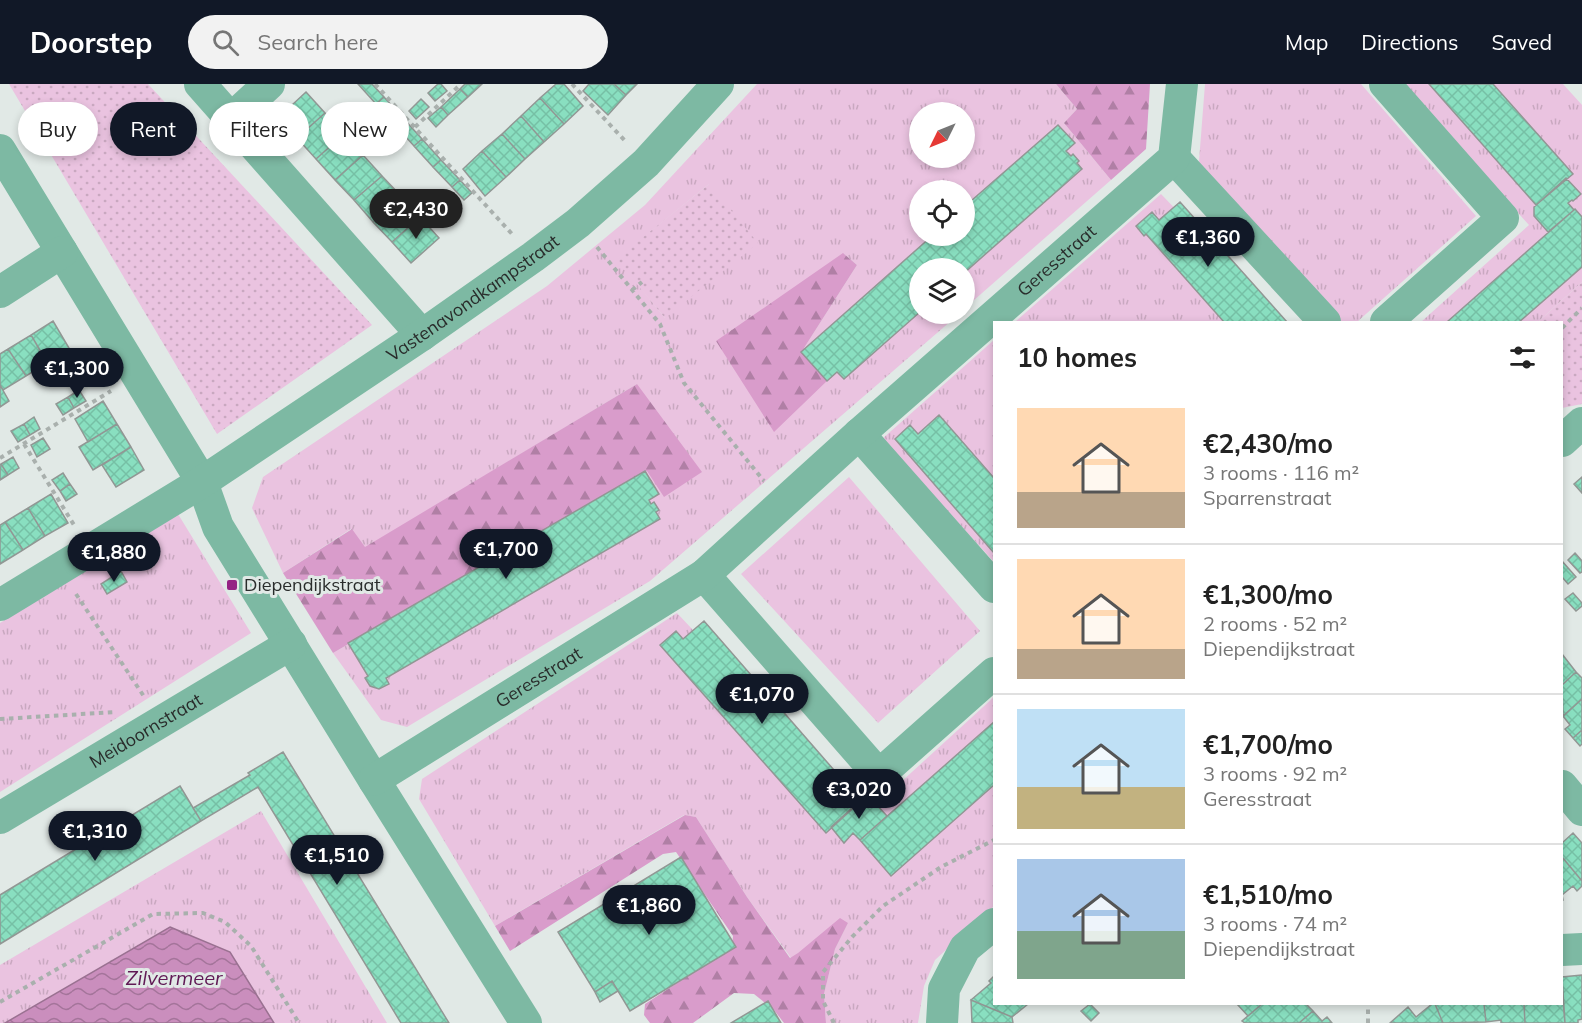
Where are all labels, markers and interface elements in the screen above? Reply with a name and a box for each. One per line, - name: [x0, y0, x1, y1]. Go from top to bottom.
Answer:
- search box: [188, 15, 608, 69]
- text: Doorstep: [30, 25, 152, 60]
- icon: search: [209, 26, 242, 59]
- text: Search here: [257, 28, 378, 56]
- text: Map: [1285, 29, 1328, 55]
- text: Directions: [1361, 29, 1458, 55]
- text: Saved: [1491, 29, 1552, 55]
- chip: Buy: [18, 102, 98, 156]
- chip: Rent: [110, 102, 197, 156]
- chip: Filters: [209, 102, 309, 156]
- chip: New: [321, 102, 409, 156]
- north arrow: [909, 102, 975, 168]
- map controls: [909, 102, 975, 324]
- button: locate: [909, 180, 975, 246]
- pin: €2,430: [367, 189, 465, 240]
- text: €2,430: [384, 196, 448, 221]
- pin: €1,360: [1159, 217, 1257, 268]
- street label: Geresstraat: [1012, 219, 1101, 301]
- text: €1,360: [1176, 224, 1240, 249]
- street label: Vastenavondkampstraat: [382, 229, 564, 366]
- button: layers: [909, 258, 975, 324]
- text: 10 homes: [1017, 341, 1137, 374]
- icon: filters: [1506, 341, 1539, 374]
- pin: €1,300: [28, 348, 126, 399]
- text: €1,300: [45, 355, 109, 380]
- text: €2,430/mo: [1203, 427, 1333, 460]
- icon: home: [1065, 432, 1137, 504]
- text: 3 rooms · 116 m²: [1203, 460, 1359, 485]
- text: Sparrenstraat: [1203, 485, 1331, 510]
- pin: €1,700: [457, 529, 555, 580]
- pin: €1,880: [65, 532, 163, 583]
- text: €1,700: [474, 536, 538, 561]
- text: €1,880: [82, 539, 146, 564]
- place label: Diependijkstraat: [244, 573, 381, 596]
- marker: Diependijkstraat: [225, 578, 239, 592]
- text: €1,300/mo: [1203, 578, 1333, 611]
- icon: home: [1065, 583, 1137, 655]
- text: 2 rooms · 52 m²: [1203, 611, 1347, 636]
- text: Diependijkstraat: [1203, 636, 1355, 661]
- street label: Geresstraat: [491, 642, 586, 713]
- pin: €1,070: [713, 674, 811, 725]
- text: €1,070: [730, 681, 794, 706]
- street label: Meidoornstraat: [85, 688, 206, 773]
- text: €1,700/mo: [1203, 728, 1333, 761]
- icon: home: [1065, 733, 1137, 805]
- text: 3 rooms · 92 m²: [1203, 761, 1347, 786]
- pin: €3,020: [810, 769, 908, 820]
- text: €3,020: [827, 776, 891, 801]
- text: Geresstraat: [1203, 786, 1311, 811]
- pin: €1,310: [46, 811, 144, 862]
- text: €1,310: [63, 818, 127, 843]
- pin: €1,510: [288, 835, 386, 886]
- text: €1,510: [305, 842, 369, 867]
- text: €1,510/mo: [1203, 878, 1333, 911]
- icon: home: [1065, 883, 1137, 955]
- pin: €1,860: [600, 885, 698, 936]
- text: €1,860: [617, 892, 681, 917]
- text: 3 rooms · 74 m²: [1203, 911, 1347, 936]
- text: Diependijkstraat: [1203, 936, 1355, 961]
- water label: Zilvermeer: [126, 965, 223, 990]

